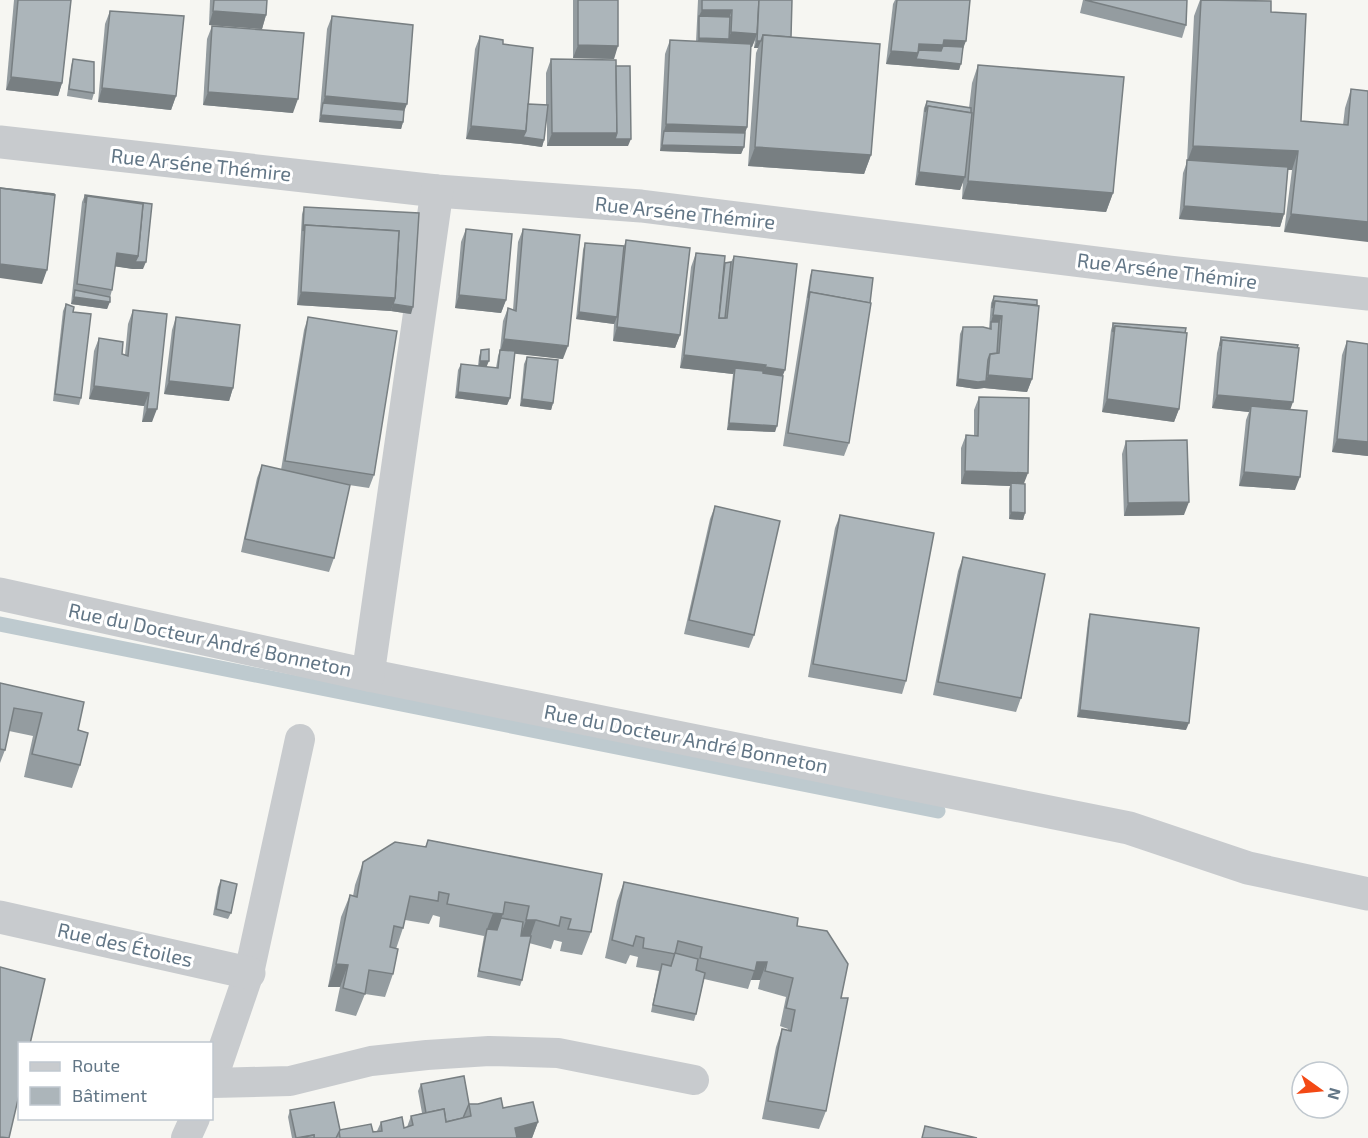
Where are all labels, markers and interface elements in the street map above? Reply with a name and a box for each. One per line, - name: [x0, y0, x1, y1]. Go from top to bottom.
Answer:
- street label: Rue Arséne Thémire: [110, 143, 292, 185]
- street label: Rue Arséne Thémire: [594, 191, 776, 233]
- street label: Rue Arséne Thémire: [1076, 247, 1258, 293]
- street label: Rue du Docteur André Bonneton: [66, 597, 354, 681]
- street label: Rue du Docteur André Bonneton: [542, 699, 830, 777]
- street label: Rue des Étoiles: [55, 917, 195, 971]
- legend: [18, 1042, 213, 1120]
- text: Route: [72, 1054, 120, 1076]
- north arrow: [1290, 1060, 1350, 1120]
- text: Bâtiment: [72, 1084, 147, 1106]
- text: N: [1324, 1086, 1346, 1102]

